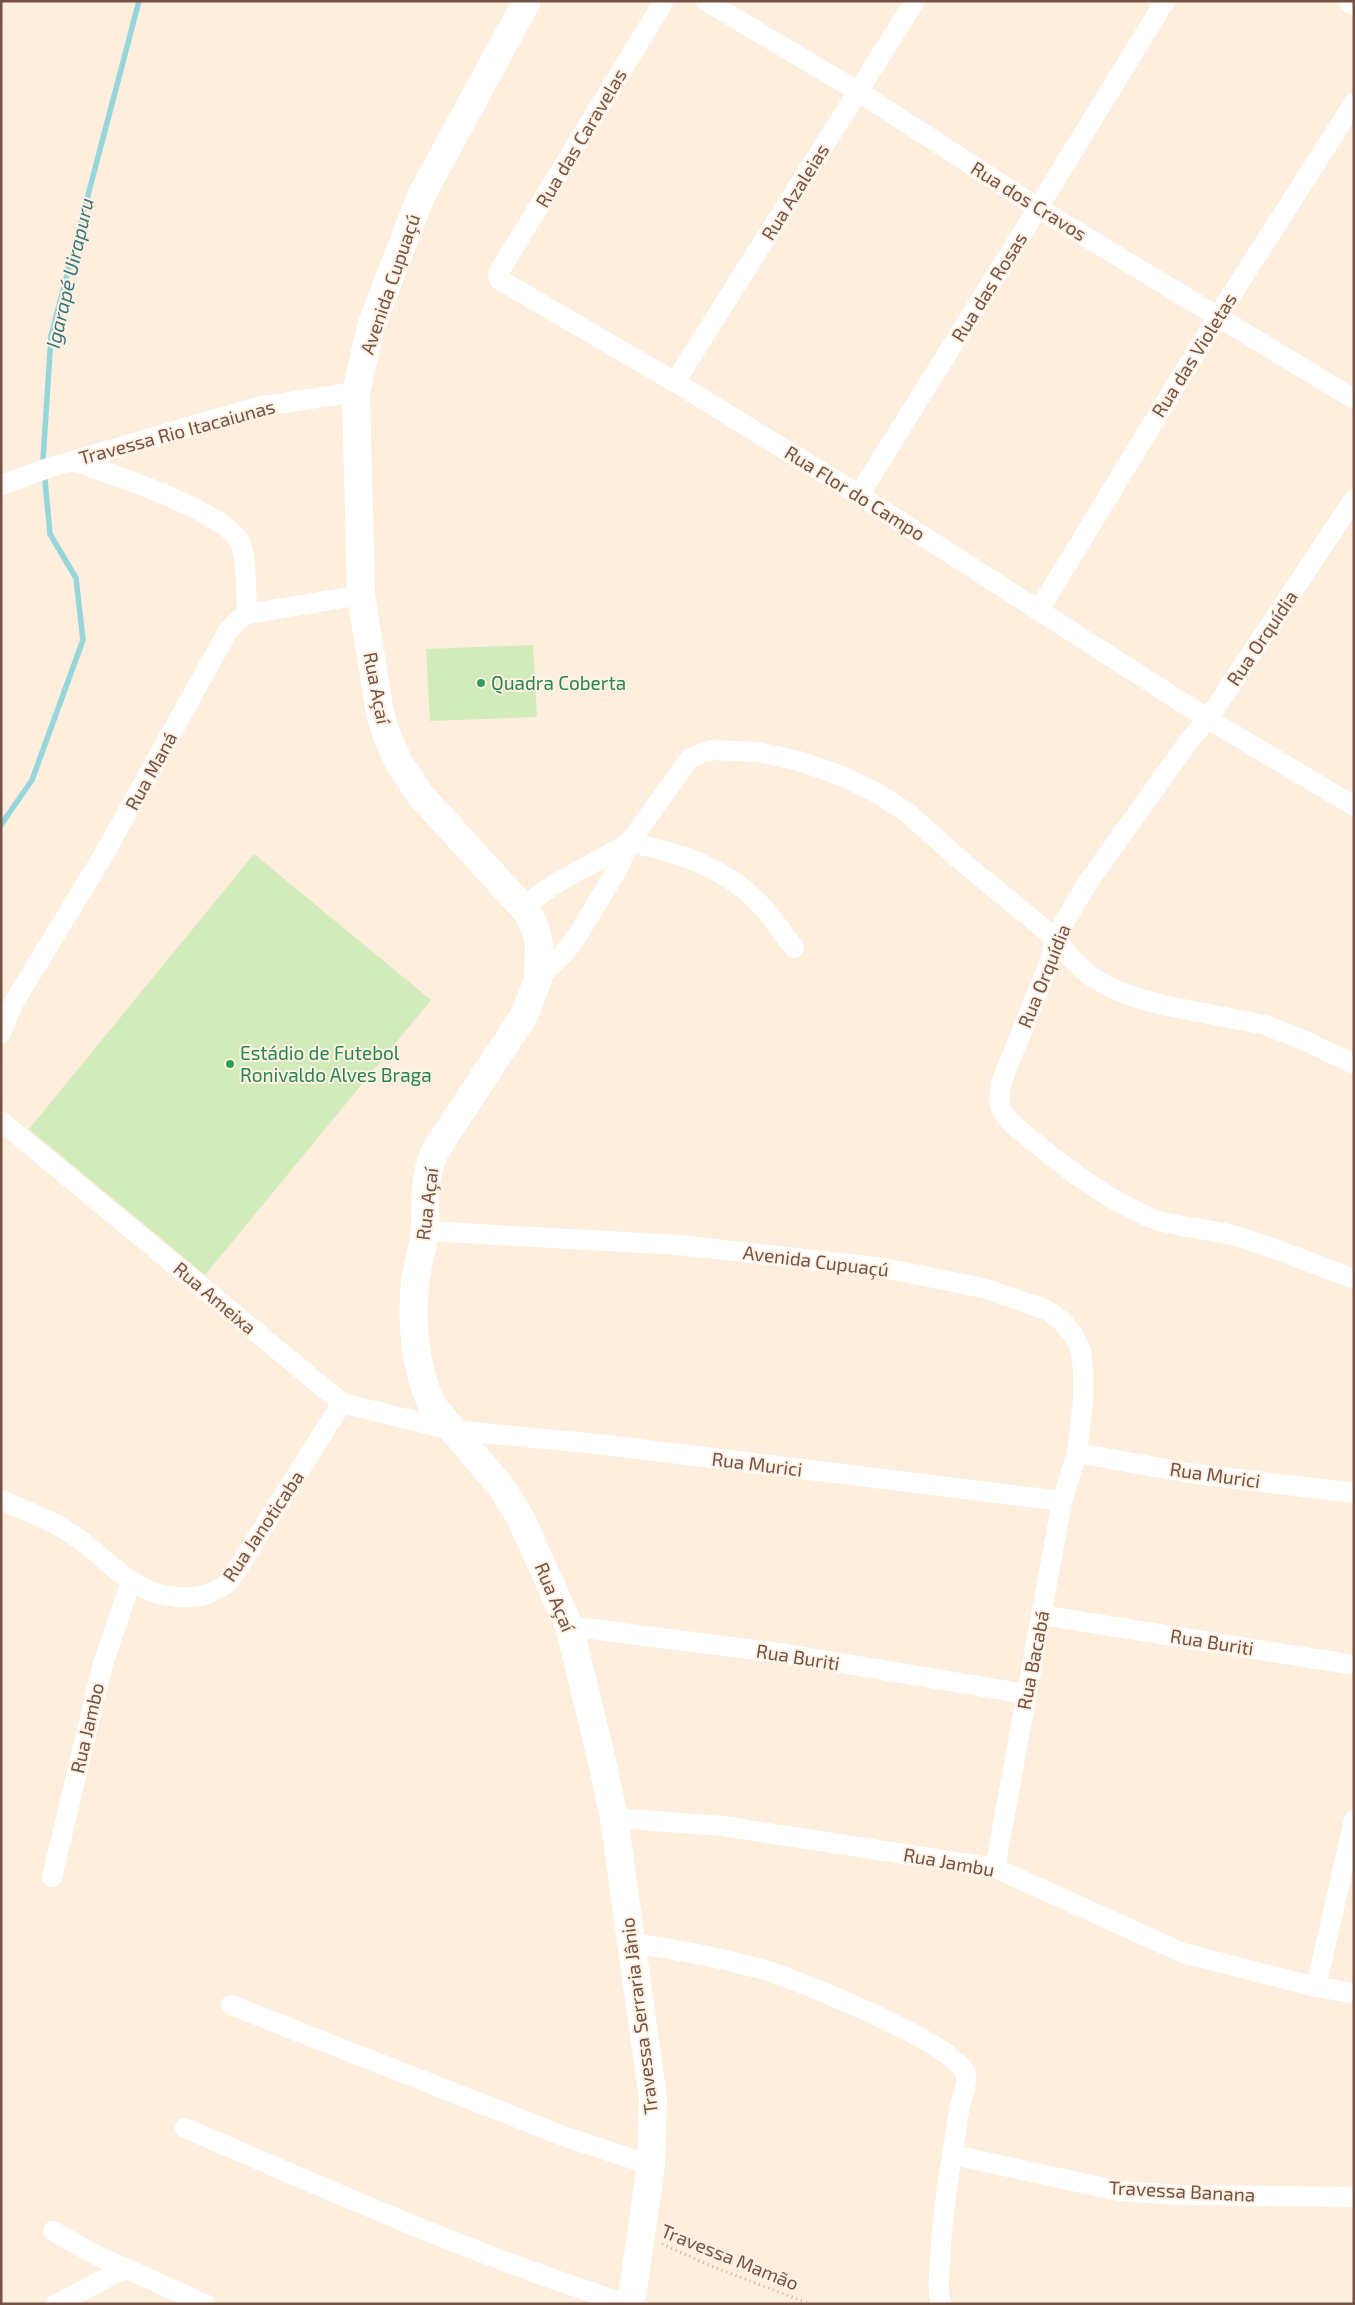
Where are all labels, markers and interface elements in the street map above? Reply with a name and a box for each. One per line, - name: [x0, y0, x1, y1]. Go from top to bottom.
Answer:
- street label: Rua das Caravelas: [530, 64, 631, 211]
- street label: Rua Azaleias: [756, 139, 833, 244]
- street label: Rua dos Cravos: [967, 156, 1091, 245]
- water label: Igarapé Uirapuru: [40, 195, 98, 350]
- street label: Avenida Cupuaçú: [355, 211, 425, 357]
- street label: Rua das Rosas: [946, 228, 1031, 346]
- street label: Rua das Violetas: [1146, 288, 1241, 421]
- street label: Travessa Rio Itacaiunas: [76, 394, 277, 469]
- street label: Rua Flor do Campo: [781, 440, 930, 545]
- street label: Rua Orquídia: [1221, 586, 1302, 690]
- street label: Rua Açaí: [358, 650, 396, 727]
- place label: Quadra Coberta: [491, 671, 626, 694]
- marker: Quadra Coberta: [475, 677, 487, 689]
- street label: Rua Maná: [120, 728, 181, 814]
- street label: Rua Orquídia: [1012, 921, 1075, 1031]
- place label: Estádio de Futebol Ronivaldo Alves Braga: [240, 1041, 432, 1086]
- marker: Estádio de Futebol Ronivaldo Alves Braga: [224, 1058, 236, 1070]
- street label: Rua Açaí: [411, 1165, 444, 1242]
- street label: Avenida Cupuaçú: [742, 1240, 890, 1282]
- street label: Rua Ameixa: [169, 1256, 261, 1339]
- street label: Rua Murici: [710, 1447, 804, 1480]
- street label: Rua Murici: [1168, 1457, 1262, 1492]
- street label: Rua Janoticaba: [217, 1466, 308, 1585]
- street label: Rua Açaí: [530, 1559, 581, 1636]
- street label: Rua Bacabá: [1012, 1608, 1053, 1711]
- street label: Rua Buriti: [1169, 1624, 1255, 1659]
- street label: Rua Buriti: [755, 1639, 841, 1674]
- street label: Rua Jambo: [65, 1680, 108, 1775]
- street label: Rua Jambu: [902, 1842, 996, 1881]
- street label: Travessa Serraria Jânio: [615, 1916, 662, 2116]
- street label: Travessa Banana: [1108, 2175, 1256, 2206]
- street label: Travessa Mamão: [658, 2218, 802, 2295]

